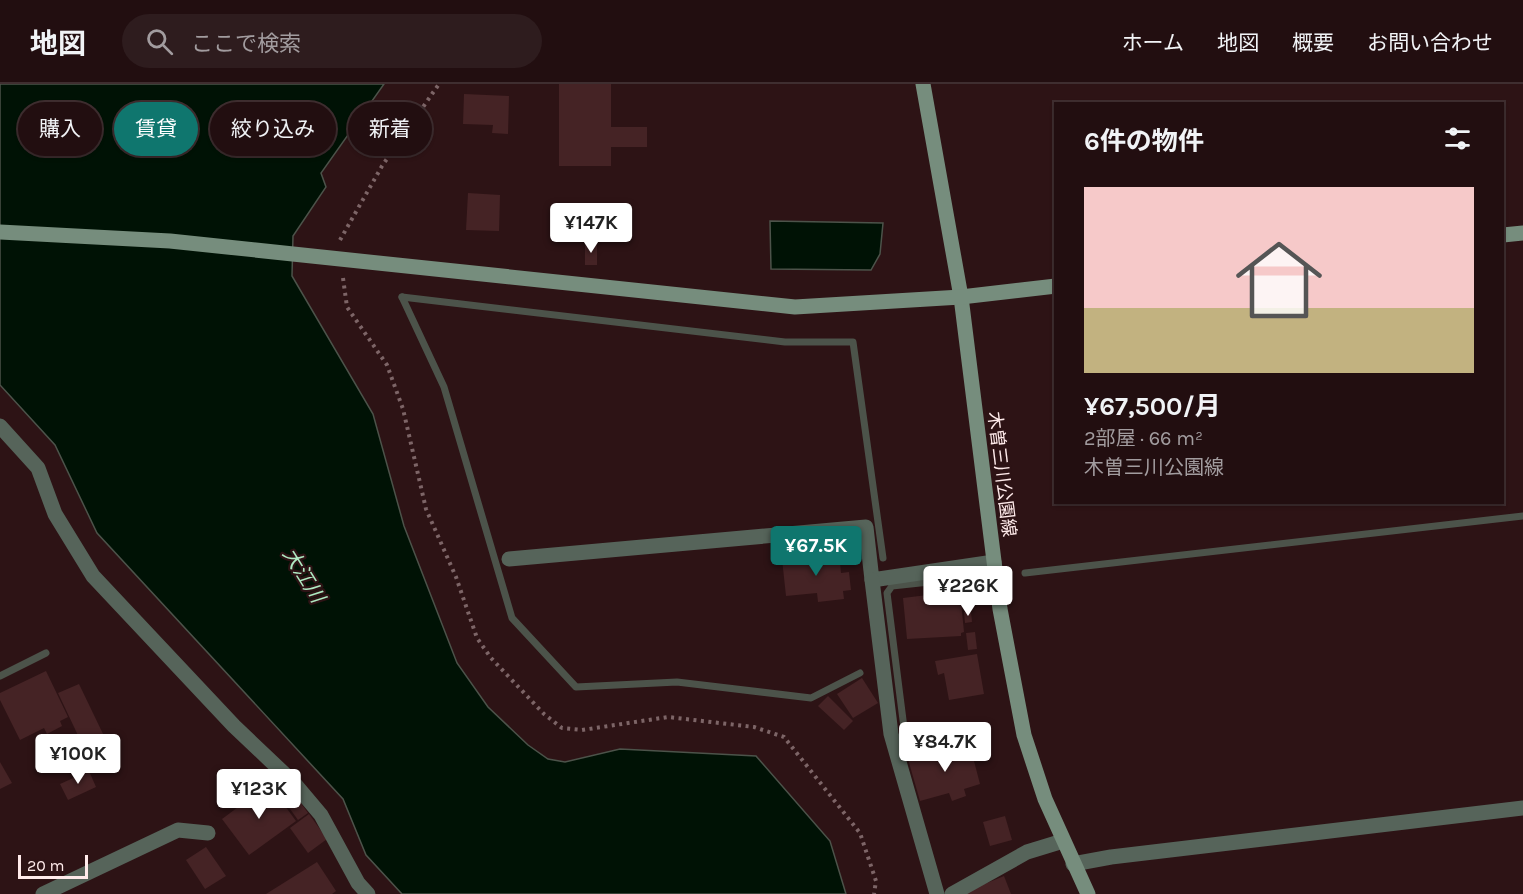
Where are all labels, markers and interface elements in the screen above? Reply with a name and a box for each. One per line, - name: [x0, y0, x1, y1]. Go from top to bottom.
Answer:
- search box: [122, 14, 542, 68]
- icon: search: [143, 25, 176, 58]
- text: 地図: [30, 27, 86, 60]
- text: ここで検索: [191, 31, 301, 57]
- text: ホーム: [1122, 31, 1184, 55]
- text: 地図: [1217, 31, 1259, 55]
- text: 概要: [1292, 31, 1334, 55]
- text: お問い合わせ: [1367, 31, 1493, 55]
- chip: 購入: [18, 102, 102, 156]
- chip: 賃貸: [114, 102, 198, 156]
- chip: 絞り込み: [210, 102, 336, 156]
- chip: 新着: [348, 102, 432, 156]
- icon: filters: [1441, 122, 1474, 155]
- text: 6件の物件: [1084, 126, 1204, 157]
- pin: ¥147K: [549, 203, 633, 254]
- text: ¥147K: [564, 211, 618, 234]
- icon: home: [1225, 226, 1333, 334]
- text: ¥67,500/月: [1084, 391, 1221, 422]
- street label: 木曽三川公園線: [983, 410, 1021, 538]
- text: 2部屋 · 66 m²: [1084, 427, 1203, 450]
- text: 木曽三川公園線: [1084, 456, 1224, 479]
- pin: ¥67.5K: [767, 526, 865, 577]
- text: ¥67.5K: [785, 534, 847, 557]
- water label: 大江川: [278, 544, 330, 608]
- pin: ¥226K: [926, 566, 1010, 617]
- text: ¥226K: [937, 574, 999, 597]
- pin: ¥84.7K: [896, 722, 994, 773]
- text: ¥84.7K: [913, 730, 977, 753]
- pin: ¥100K: [36, 734, 120, 785]
- text: ¥100K: [49, 742, 107, 765]
- pin: ¥123K: [217, 769, 301, 820]
- text: ¥123K: [231, 777, 287, 800]
- scale bar: [18, 852, 88, 880]
- text: 20 m: [27, 856, 65, 875]

